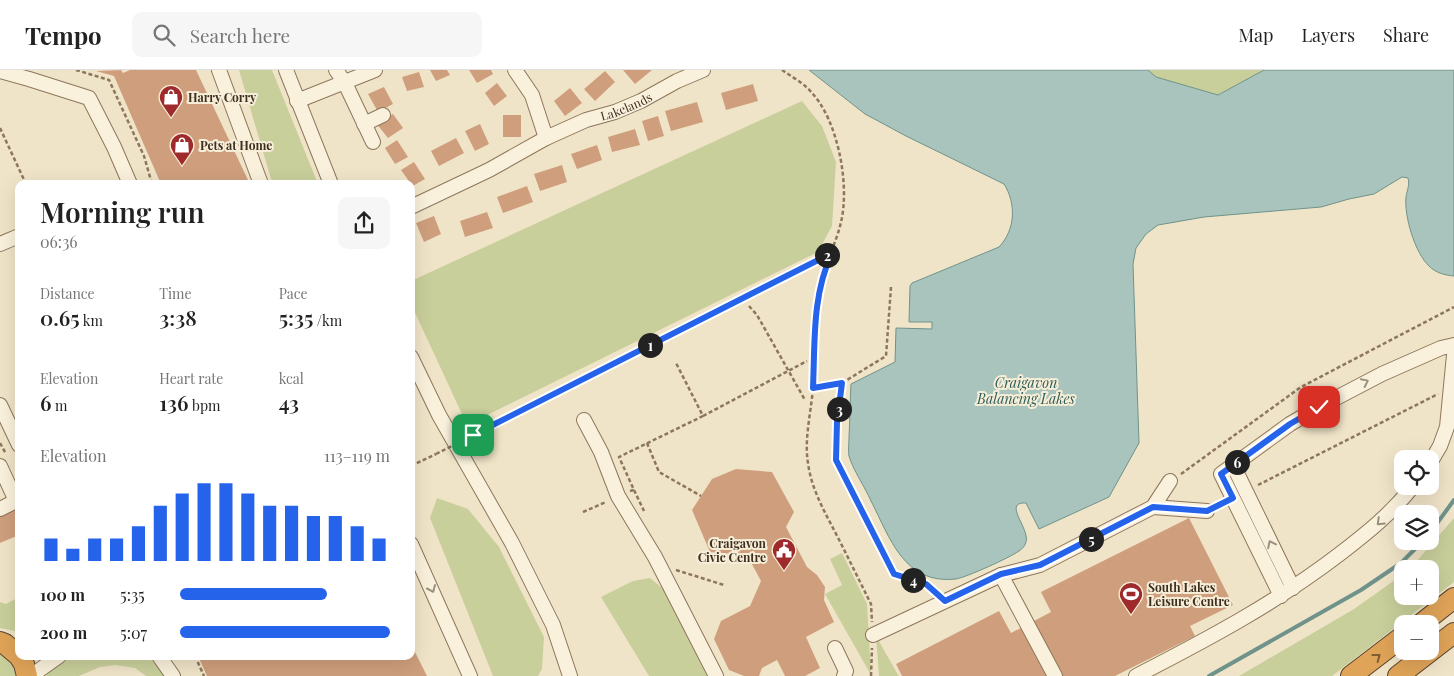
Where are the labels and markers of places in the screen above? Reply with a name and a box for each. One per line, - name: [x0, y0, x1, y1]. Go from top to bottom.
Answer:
- shop icon: Harry Corry: [158, 84, 184, 118]
- place label: Harry Corry: [188, 89, 257, 105]
- shop icon: Pets at Home: [169, 132, 195, 166]
- place label: Pets at Home: [200, 137, 272, 153]
- pin: 2: [814, 242, 840, 268]
- pin: 1: [638, 332, 662, 358]
- pin: [1298, 386, 1340, 428]
- pin: 3: [826, 396, 852, 422]
- pin: [452, 414, 494, 456]
- pin: 6: [1224, 450, 1250, 474]
- pin: 5: [1078, 526, 1104, 552]
- place label: Craigavon Civic Centre: [698, 535, 767, 565]
- public building icon: Craigavon Civic Centre: [771, 537, 797, 571]
- pin: 4: [900, 568, 926, 592]
- place label: South Lakes Leisure Centre: [1148, 579, 1230, 609]
- sports icon: South Lakes Leisure Centre: [1118, 581, 1144, 615]

